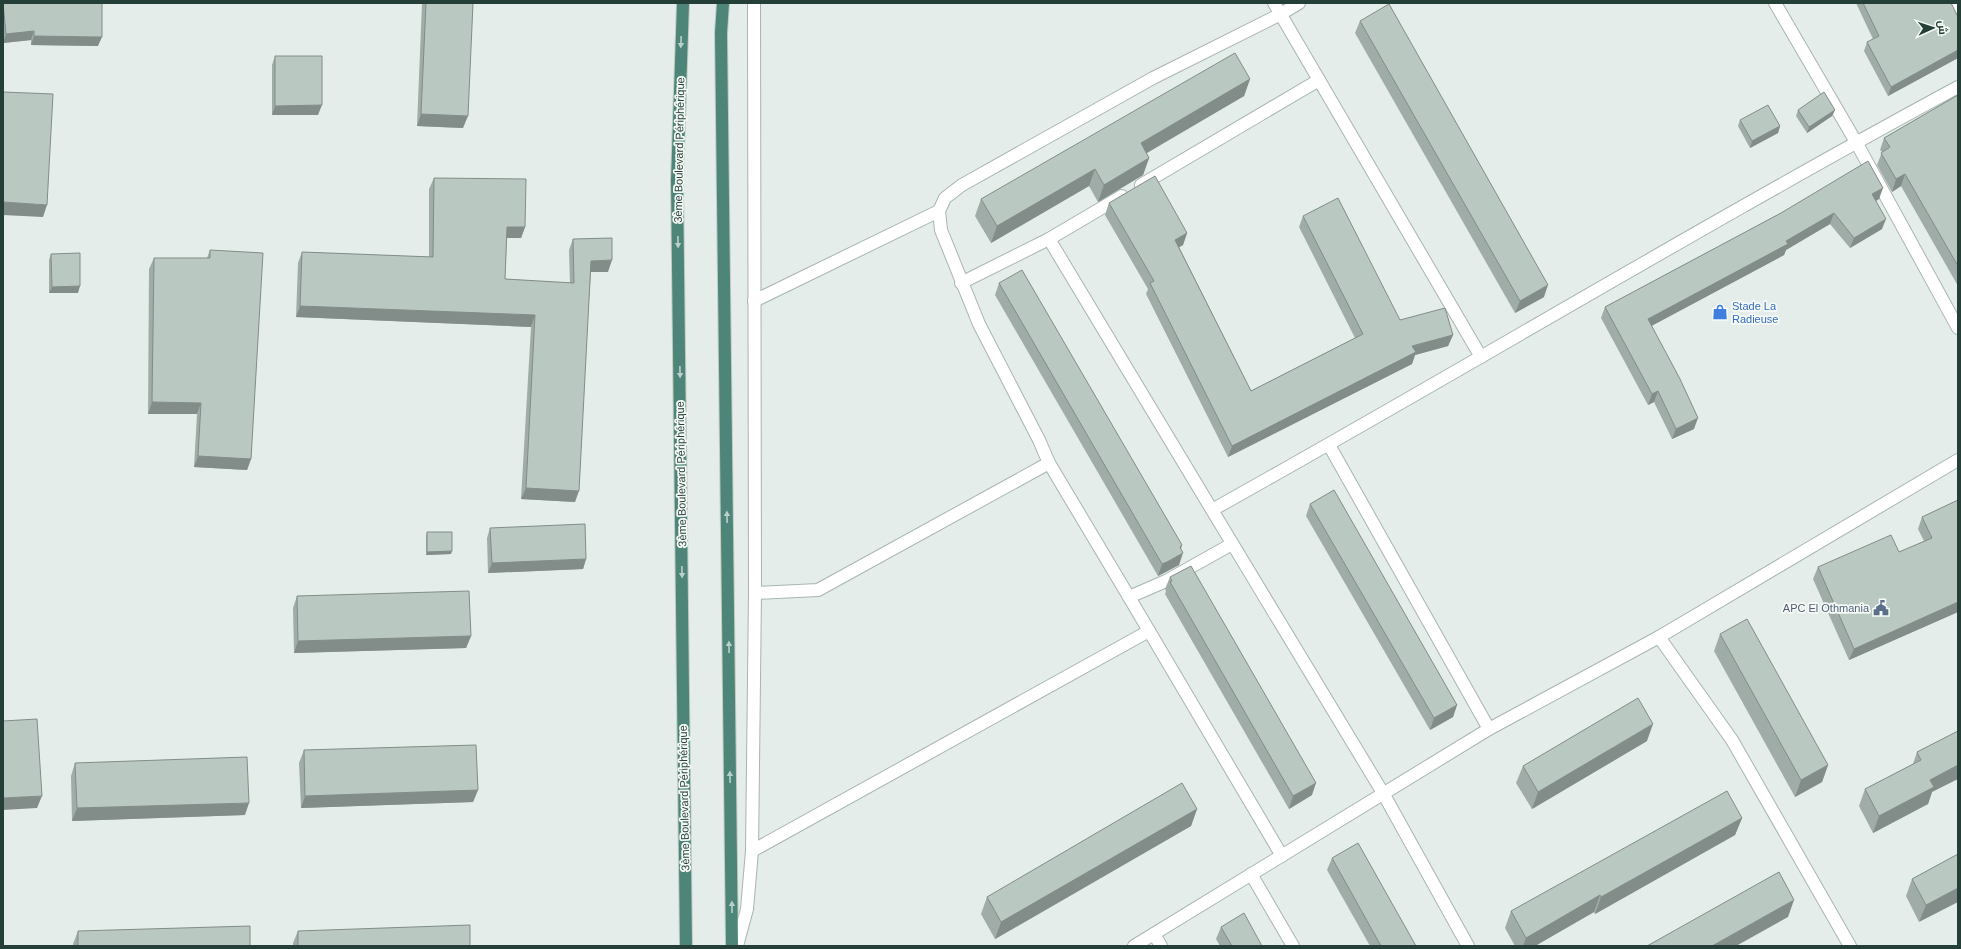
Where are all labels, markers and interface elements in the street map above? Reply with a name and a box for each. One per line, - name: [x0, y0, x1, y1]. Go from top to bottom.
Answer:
- north arrow: [1913, 8, 1953, 48]
- text: ش: [1936, 20, 1949, 35]
- one-way arrow: [678, 36, 685, 48]
- street label: 3ème Boulevard Périphérique: [672, 77, 686, 223]
- one-way arrow: [675, 236, 681, 249]
- place label: Stade La Radieuse: [1732, 300, 1778, 325]
- shop icon: Stade La Radieuse: [1711, 303, 1729, 321]
- one-way arrow: [677, 366, 683, 379]
- street label: 3ème Boulevard Périphérique: [674, 401, 688, 547]
- one-way arrow: [724, 510, 730, 523]
- one-way arrow: [679, 566, 685, 579]
- public building icon: APC El Othmania: [1872, 599, 1890, 617]
- place label: APC El Othmania: [1783, 602, 1870, 614]
- one-way arrow: [726, 640, 732, 653]
- street label: 3ème Boulevard Périphérique: [677, 725, 691, 871]
- one-way arrow: [727, 770, 733, 783]
- one-way arrow: [729, 900, 735, 913]

